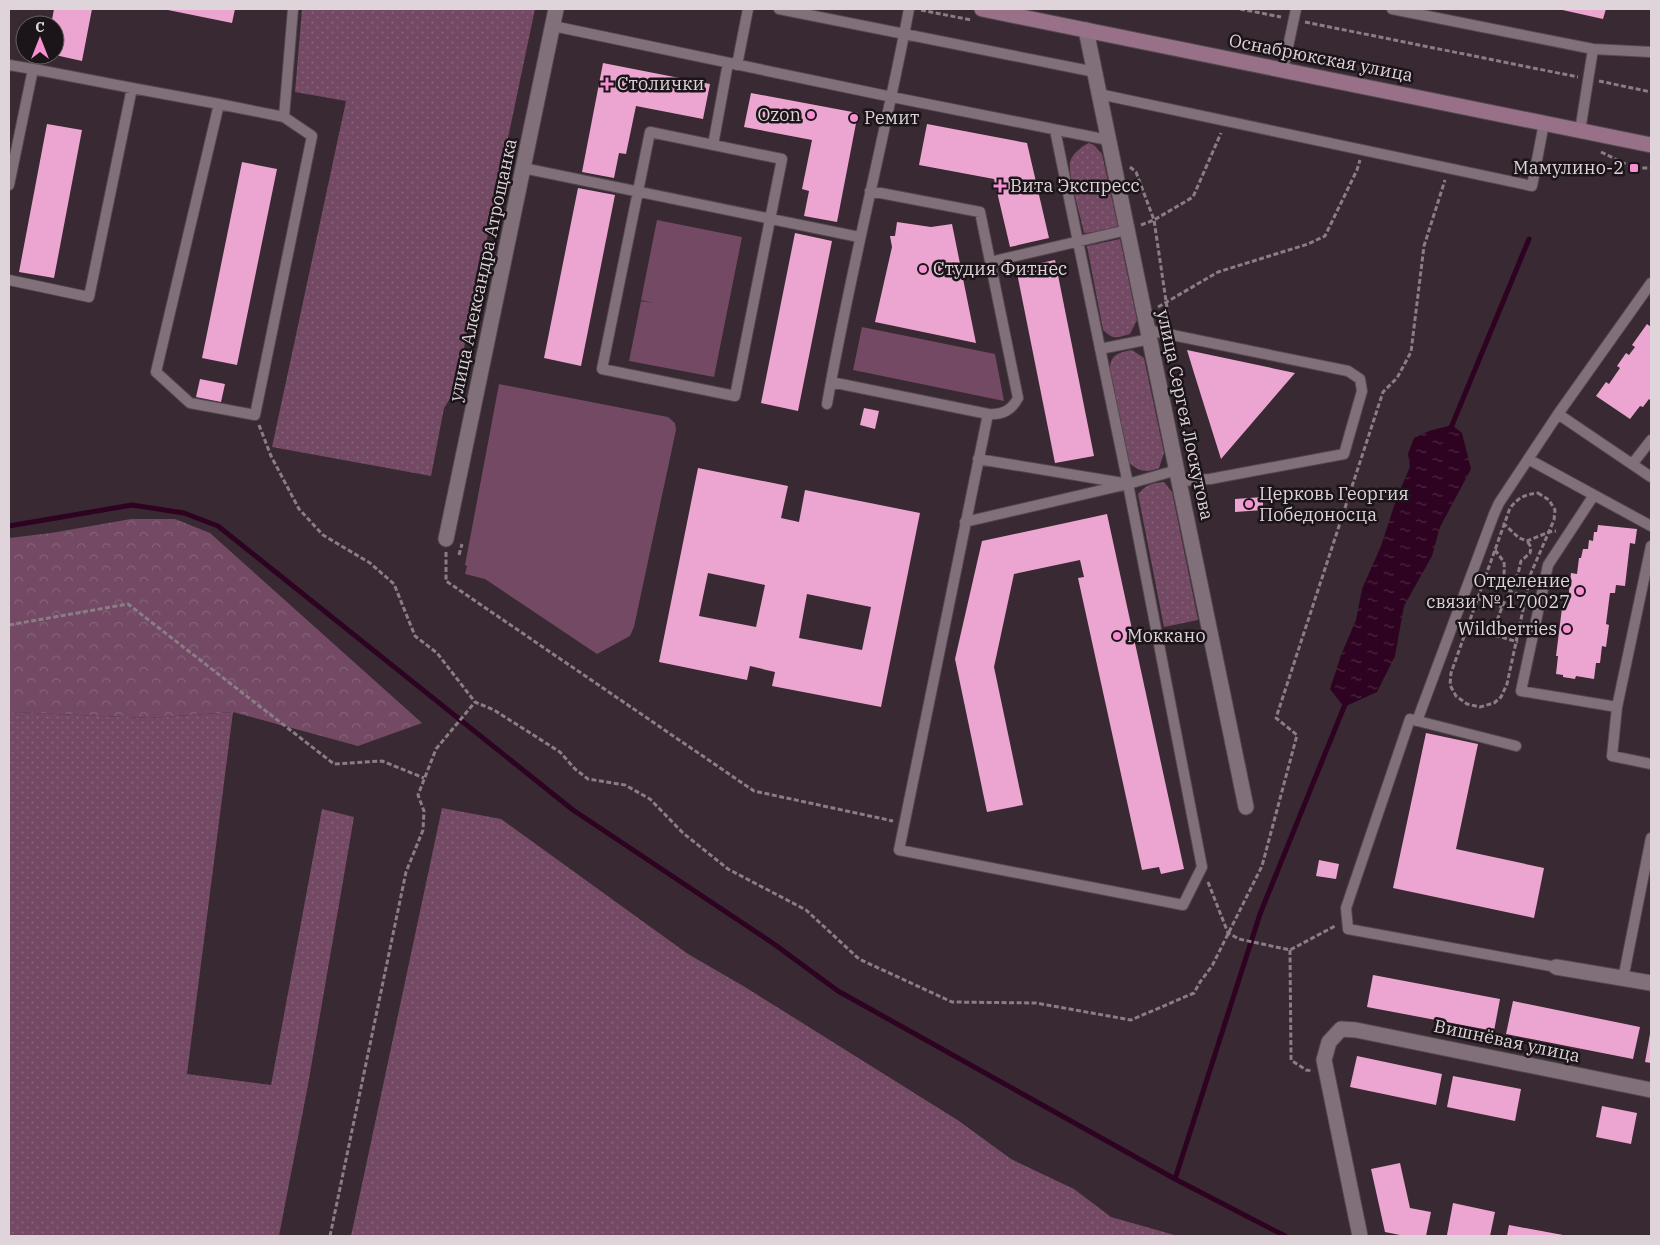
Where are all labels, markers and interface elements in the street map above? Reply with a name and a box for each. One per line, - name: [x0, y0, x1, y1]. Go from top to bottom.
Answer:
- north arrow: [15, 15, 65, 65]
- text: С: [35, 18, 45, 36]
- street label: Оснабрюкская улица: [1227, 28, 1415, 87]
- place label: Столички: [617, 72, 704, 95]
- marker: Столички: [601, 78, 613, 90]
- place label: Ozon: [757, 103, 801, 126]
- place label: Ремит: [864, 106, 919, 129]
- marker: Ozon: [805, 109, 817, 121]
- marker: Ремит: [848, 112, 860, 124]
- street label: улица Александра Атрощанка: [443, 136, 522, 403]
- place label: Мамулино-2: [1513, 156, 1624, 179]
- marker: Мамулино-2: [1628, 162, 1640, 174]
- place label: Вита Экспресс: [1010, 174, 1140, 197]
- marker: Вита Экспресс: [994, 180, 1006, 192]
- place label: Студия Фитнес: [933, 257, 1067, 280]
- marker: Студия Фитнес: [917, 263, 929, 275]
- street label: улица Сергея Лоскутова: [1152, 308, 1219, 522]
- place label: Церковь Георгия Победоносца: [1259, 482, 1409, 526]
- marker: Церковь Георгия Победоносца: [1243, 498, 1255, 510]
- place label: Отделение связи № 170027: [1426, 569, 1570, 613]
- marker: Отделение связи № 170027: [1574, 585, 1586, 597]
- place label: Wildberries: [1457, 617, 1557, 640]
- marker: Wildberries: [1561, 623, 1573, 635]
- place label: Моккано: [1127, 624, 1206, 647]
- marker: Моккано: [1111, 630, 1123, 642]
- street label: Вишнёвая улица: [1432, 1014, 1583, 1067]

